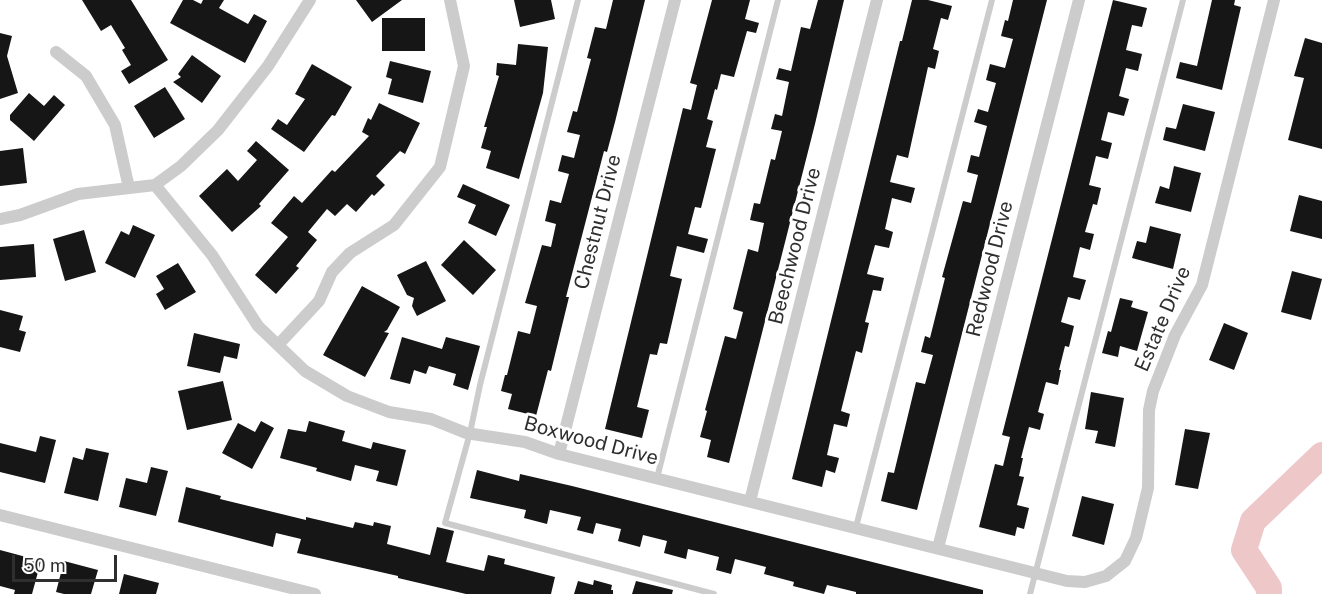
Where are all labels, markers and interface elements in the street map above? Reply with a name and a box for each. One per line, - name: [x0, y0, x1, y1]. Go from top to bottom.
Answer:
- street label: Chestnut Drive: [570, 152, 626, 292]
- street label: Beechwood Drive: [764, 165, 826, 327]
- street label: Redwood Drive: [962, 199, 1018, 339]
- street label: Estate Drive: [1130, 263, 1196, 375]
- street label: Boxwood Drive: [521, 412, 661, 470]
- scale bar: [15, 543, 120, 581]
- text: 50 m: [23, 555, 66, 576]

